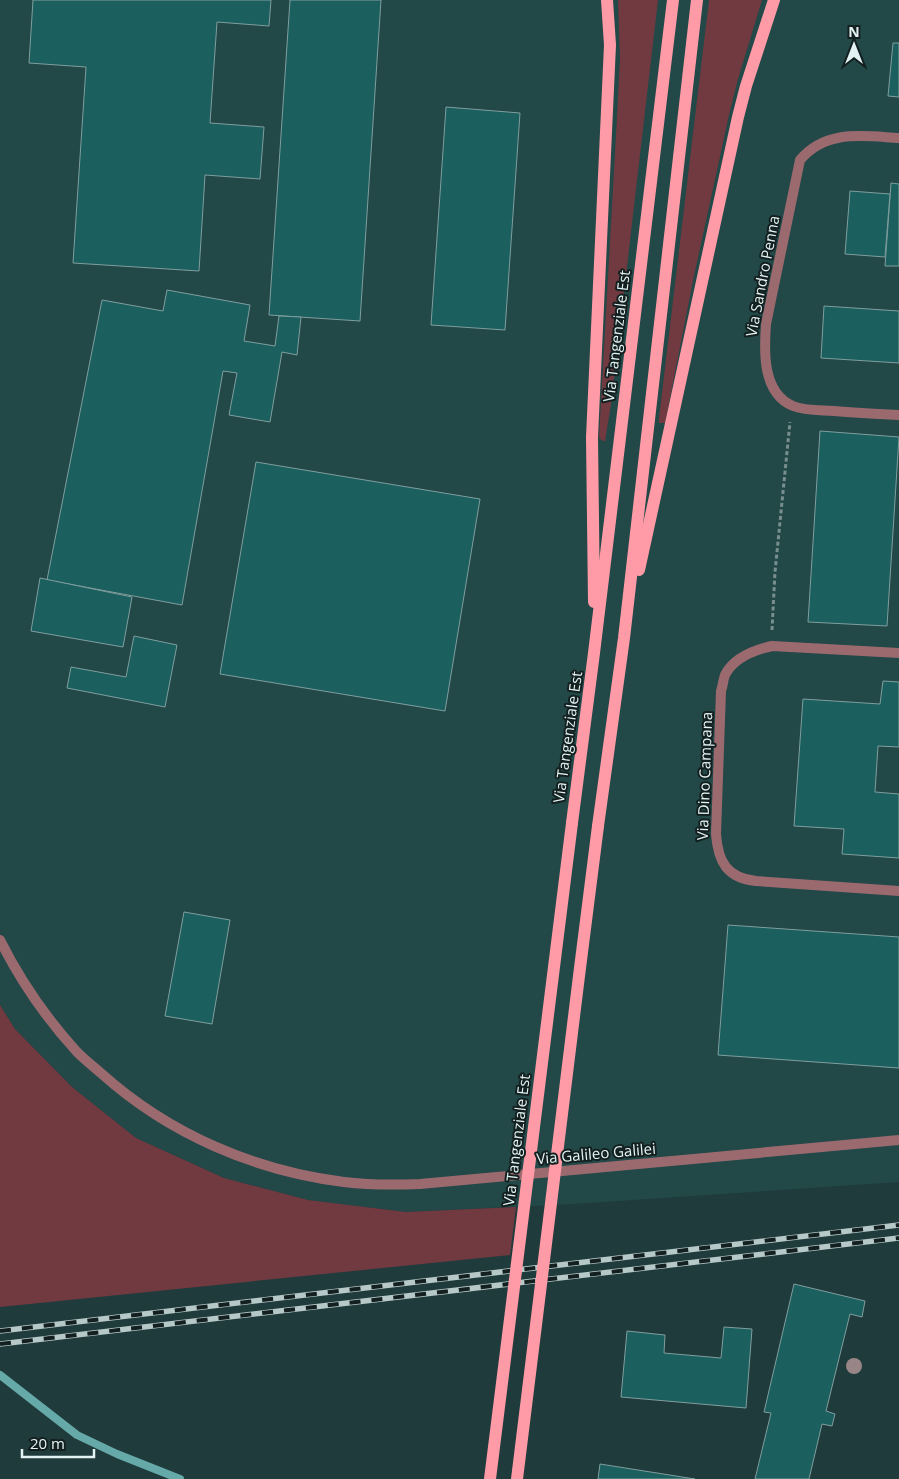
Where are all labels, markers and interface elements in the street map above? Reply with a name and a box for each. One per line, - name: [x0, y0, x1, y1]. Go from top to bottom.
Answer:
- north arrow: [829, 20, 879, 70]
- text: N: [848, 22, 860, 41]
- street label: Via Sandro Penna: [740, 214, 784, 338]
- street label: Via Tangenziale Est: [598, 269, 634, 403]
- street label: Via Tangenziale Est: [548, 670, 586, 804]
- street label: Via Dino Campana: [692, 711, 716, 841]
- street label: Via Tangenziale Est: [498, 1073, 534, 1207]
- street label: Via Galileo Galilei: [535, 1138, 657, 1168]
- scale bar: [22, 1426, 95, 1458]
- text: 20 m: [30, 1433, 65, 1453]

